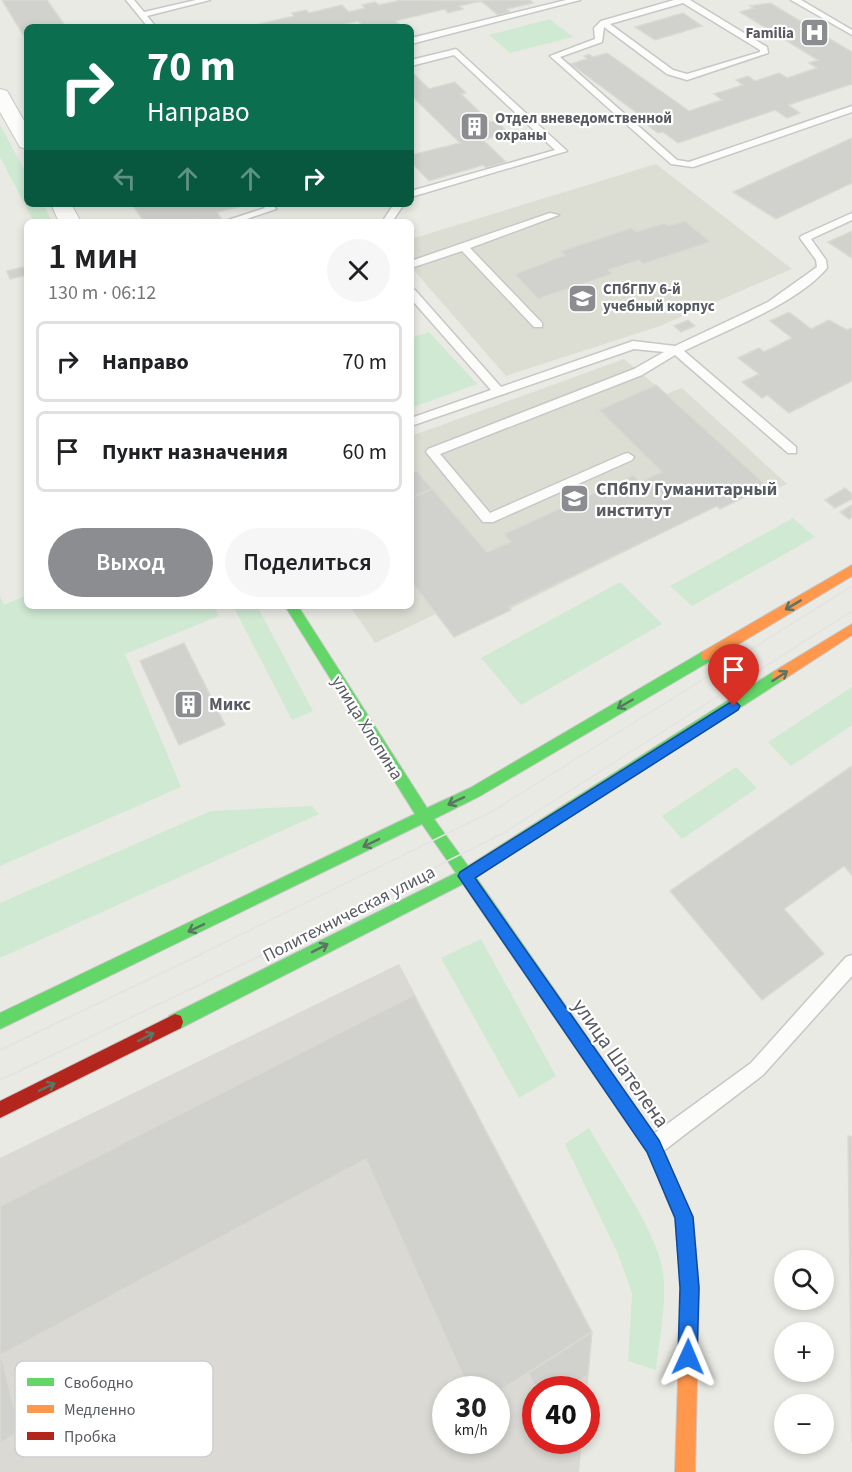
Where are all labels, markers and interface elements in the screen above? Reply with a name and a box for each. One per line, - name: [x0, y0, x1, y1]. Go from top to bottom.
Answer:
- hospital icon: Familia: [799, 17, 831, 49]
- place label: Familia: [745, 23, 794, 44]
- text: 70 m: [147, 37, 236, 97]
- icon: right: [48, 48, 126, 126]
- text: Направо: [147, 93, 250, 132]
- place label: Отдел вневедомственной охраны: [495, 108, 672, 146]
- building icon: Отдел вневедомственной охраны: [458, 111, 490, 143]
- icon: left: [108, 162, 141, 195]
- icon: ahead: [171, 162, 204, 195]
- icon: ahead: [234, 162, 267, 195]
- icon: right: [297, 162, 330, 195]
- text: 1 мин: [48, 231, 138, 282]
- button: close: [327, 239, 390, 302]
- text: 130 m · 06:12: [48, 279, 156, 307]
- place label: СПбГПУ 6-й учебный корпус: [603, 279, 715, 317]
- school or university icon: СПбГПУ 6-й учебный корпус: [566, 282, 598, 314]
- icon: right: [51, 345, 84, 378]
- text: Направо: [102, 346, 189, 378]
- text: 70 m: [342, 346, 387, 378]
- icon: arrive: [51, 435, 84, 468]
- text: Пункт назначения: [102, 436, 288, 468]
- text: 60 m: [342, 436, 387, 468]
- place label: СПбПУ Гуманитарный институт: [596, 477, 777, 523]
- school or university icon: СПбПУ Гуманитарный институт: [559, 483, 591, 515]
- button: Выход: [48, 528, 213, 597]
- button: Поделиться: [225, 528, 390, 597]
- one-way arrow: [785, 599, 802, 611]
- pin: [708, 644, 759, 706]
- icon: arrive: [717, 653, 750, 686]
- one-way arrow: [771, 670, 788, 682]
- street label: улица Хлопина: [325, 671, 409, 785]
- building icon: Микс: [172, 688, 204, 720]
- place label: Микс: [209, 692, 252, 717]
- one-way arrow: [617, 699, 634, 711]
- one-way arrow: [447, 796, 465, 808]
- one-way arrow: [363, 837, 381, 849]
- street label: Политехническая улица: [258, 860, 440, 968]
- one-way arrow: [187, 922, 205, 934]
- one-way arrow: [311, 942, 328, 954]
- street label: улица Шателена: [565, 992, 677, 1134]
- one-way arrow: [137, 1031, 155, 1042]
- one-way arrow: [38, 1080, 56, 1092]
- map controls: [774, 1250, 834, 1454]
- button: search: [774, 1250, 834, 1310]
- button: +: [774, 1322, 834, 1382]
- position arrow: [656, 1325, 720, 1389]
- legend: [15, 1361, 213, 1457]
- text: Свободно: [64, 1372, 134, 1394]
- speed limit sign: 40: [522, 1376, 600, 1454]
- text: 30: [455, 1386, 487, 1429]
- button: −: [774, 1394, 834, 1454]
- text: Медленно: [64, 1399, 135, 1421]
- text: km/h: [454, 1420, 488, 1441]
- text: Пробка: [64, 1426, 116, 1448]

